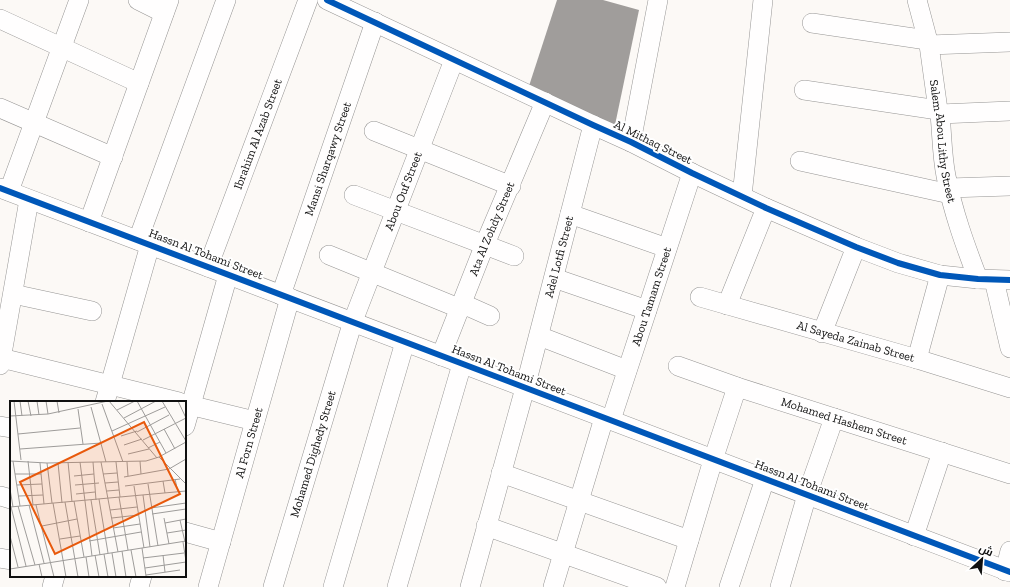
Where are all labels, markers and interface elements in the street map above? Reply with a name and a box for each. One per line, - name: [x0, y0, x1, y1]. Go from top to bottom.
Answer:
- street label: Ibrahim Al Azab Street: [231, 76, 285, 191]
- street label: Salem Abou Lithy Street: [927, 79, 959, 205]
- street label: Mansi Sharqawy Street: [302, 99, 354, 218]
- street label: Al Mithaq Street: [612, 117, 695, 167]
- street label: Abou Ouf Street: [382, 149, 425, 233]
- street label: Ata Al Zohdy Street: [466, 179, 518, 278]
- street label: Adel Lotfi Street: [542, 214, 576, 299]
- street label: Hassn Al Tohami Street: [147, 226, 266, 282]
- street label: Abou Tamam Street: [629, 245, 674, 348]
- street label: Al Sayeda Zainab Street: [795, 318, 917, 365]
- street label: Hassn Al Tohami Street: [450, 342, 569, 398]
- street label: Mohamed Dighedy Street: [287, 388, 339, 519]
- street label: Mohamed Hashem Street: [779, 394, 909, 448]
- inset map: [10, 401, 186, 577]
- street label: Al Forn Street: [232, 405, 266, 480]
- street label: Hassn Al Tohami Street: [753, 457, 872, 513]
- north arrow: [962, 539, 1002, 579]
- text: ش: [977, 542, 995, 559]

